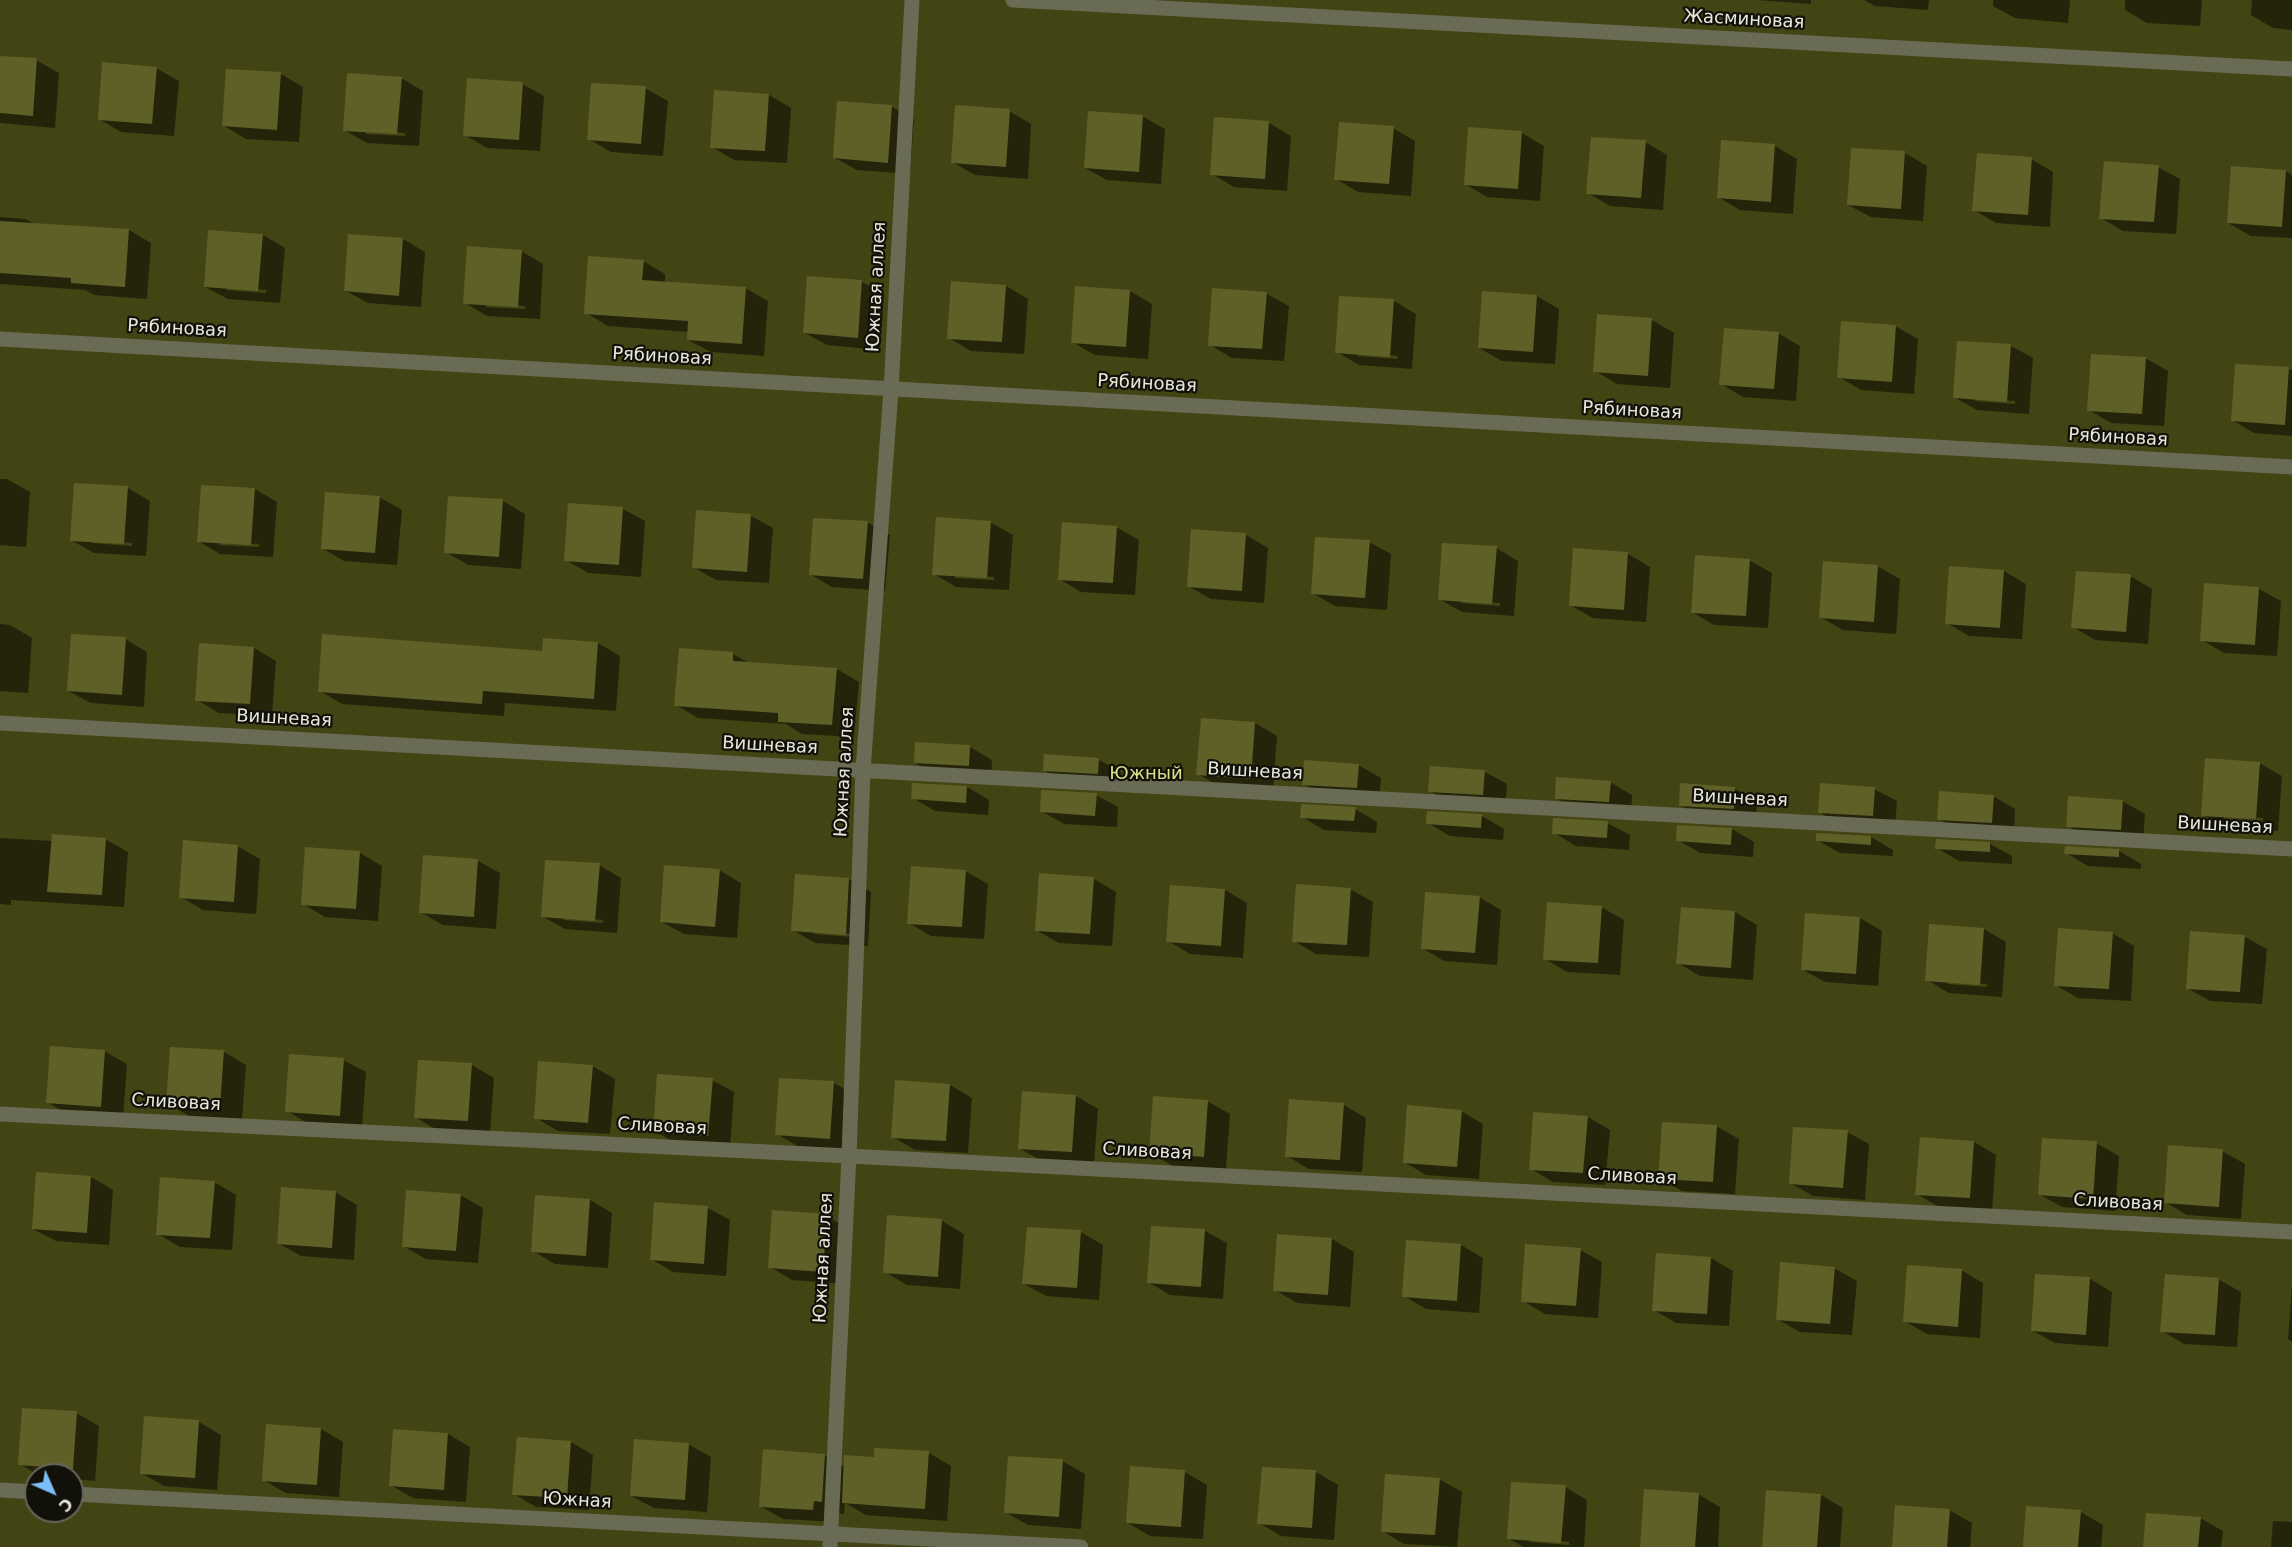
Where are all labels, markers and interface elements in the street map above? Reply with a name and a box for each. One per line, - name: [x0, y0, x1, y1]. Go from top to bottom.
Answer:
- street label: Жасминовая: [1683, 6, 1805, 34]
- street label: Южная аллея: [863, 221, 891, 353]
- street label: Рябиновая: [127, 316, 227, 342]
- street label: Рябиновая: [612, 344, 712, 370]
- street label: Рябиновая: [1097, 371, 1197, 397]
- street label: Рябиновая: [1582, 398, 1682, 424]
- street label: Рябиновая: [2068, 425, 2168, 451]
- street label: Вишневая: [236, 706, 332, 732]
- street label: Южная аллея: [831, 706, 859, 838]
- street label: Вишневая: [722, 733, 818, 759]
- street label: Вишневая: [1207, 759, 1303, 785]
- park label: Южный: [1109, 763, 1183, 785]
- street label: Вишневая: [1692, 786, 1788, 812]
- street label: Вишневая: [2177, 813, 2273, 839]
- street label: Сливовая: [131, 1090, 221, 1116]
- street label: Сливовая: [617, 1114, 707, 1140]
- street label: Сливовая: [1102, 1139, 1192, 1165]
- street label: Сливовая: [1587, 1164, 1677, 1190]
- street label: Сливовая: [2073, 1190, 2163, 1216]
- street label: Южная аллея: [810, 1192, 838, 1324]
- north arrow: [24, 1463, 84, 1523]
- street label: Южная: [542, 1488, 612, 1514]
- text: С: [55, 1494, 77, 1516]

